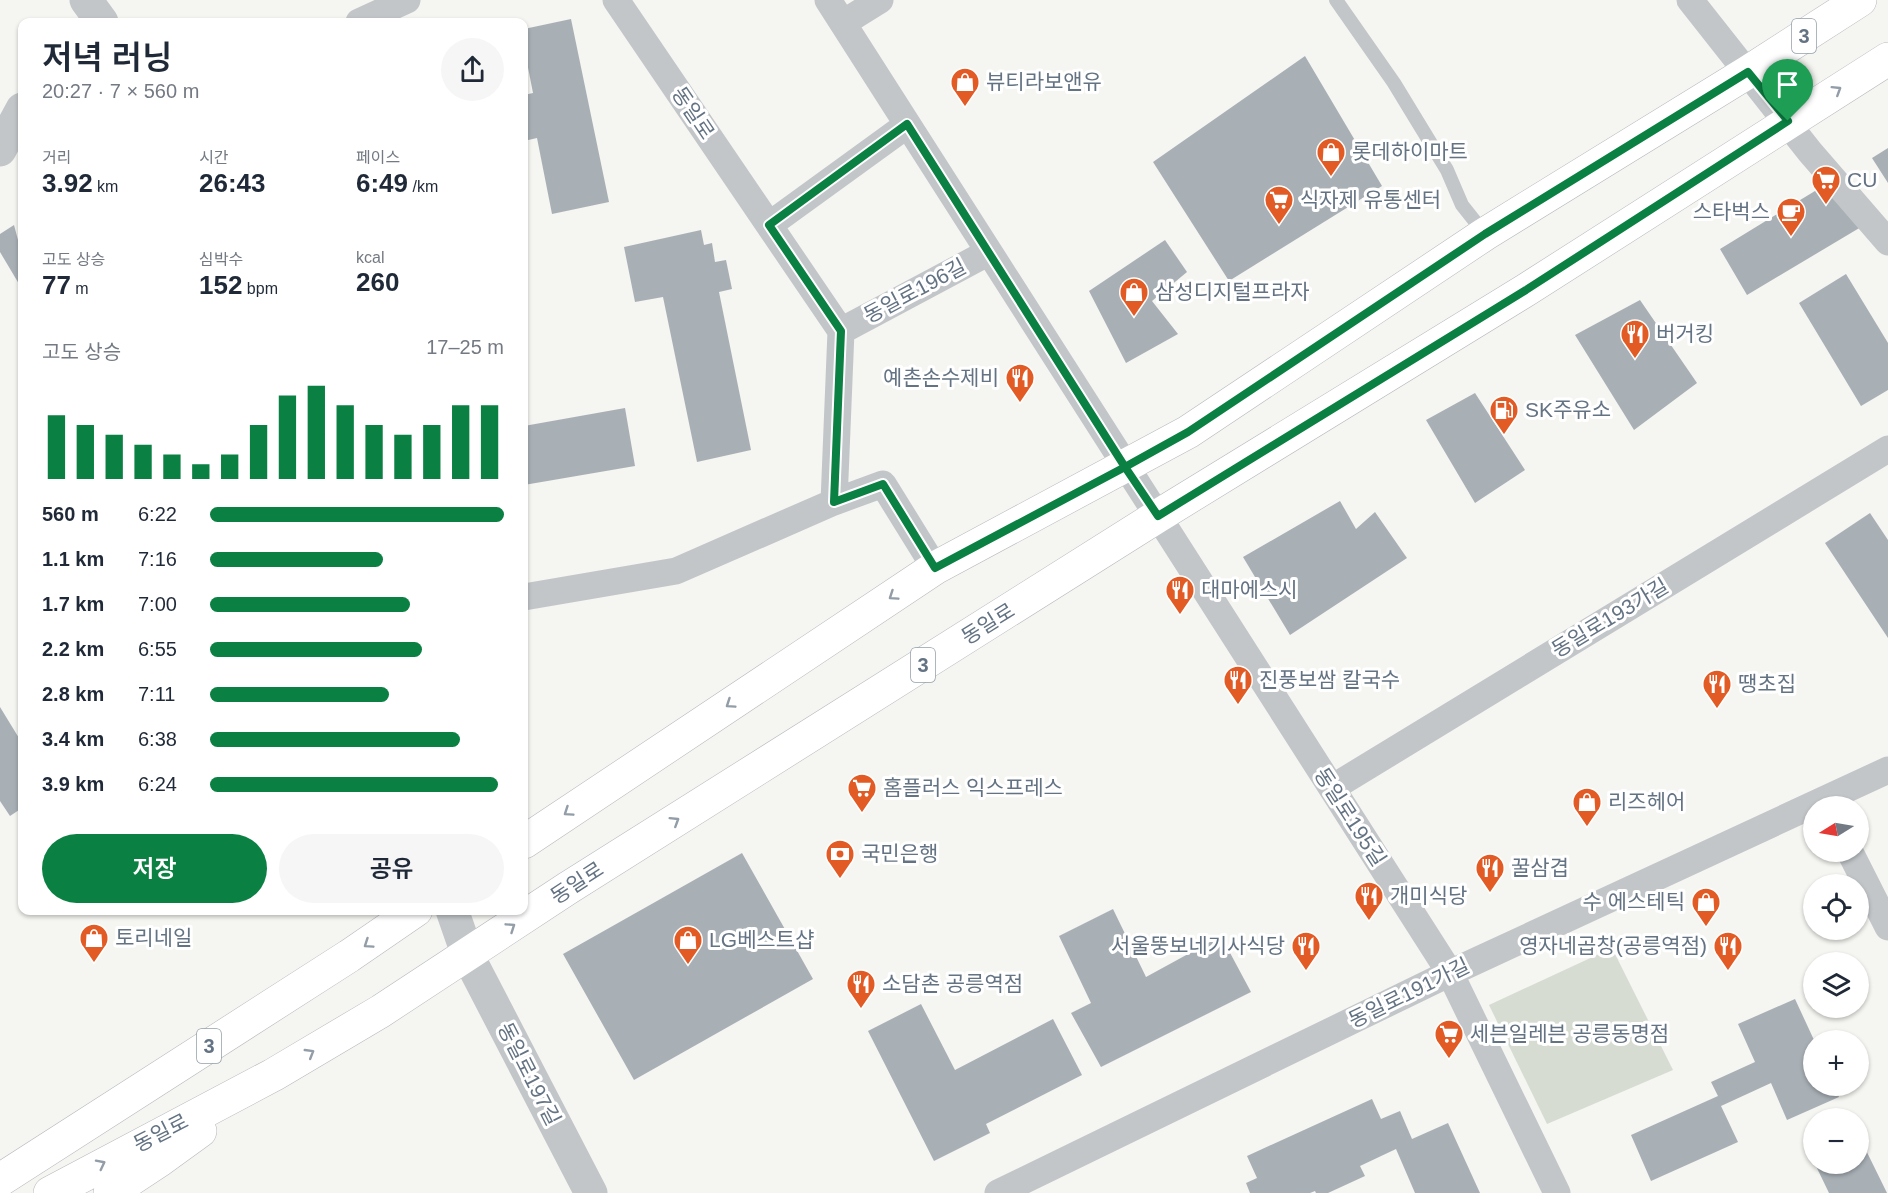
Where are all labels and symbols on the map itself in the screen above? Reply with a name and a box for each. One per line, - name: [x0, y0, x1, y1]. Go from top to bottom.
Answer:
- road number: 3: [1792, 19, 1816, 53]
- pin: [1762, 59, 1813, 121]
- shop icon: 뷰티라보앤유: [949, 66, 981, 108]
- place label: 뷰티라보앤유: [986, 70, 1102, 93]
- street label: 동일로: [668, 82, 719, 143]
- one-way arrow: [1831, 85, 1841, 97]
- shop icon: 롯데하이마트: [1315, 136, 1347, 178]
- place label: 롯데하이마트: [1352, 140, 1468, 163]
- supermarket icon: CU: [1810, 164, 1842, 206]
- place label: CU: [1847, 168, 1877, 191]
- supermarket icon: 식자제 유통센터: [1263, 184, 1295, 226]
- place label: 식자제 유통센터: [1300, 188, 1441, 211]
- cafe icon: 스타벅스: [1775, 196, 1807, 238]
- place label: 스타벅스: [1693, 200, 1770, 223]
- street label: 동일로196길: [860, 254, 970, 327]
- shop icon: 삼성디지털프라자: [1118, 276, 1150, 318]
- place label: 삼성디지털프라자: [1155, 280, 1310, 303]
- restaurant icon: 버거킹: [1619, 318, 1651, 360]
- place label: 버거킹: [1656, 322, 1714, 345]
- restaurant icon: 예촌손수제비: [1004, 362, 1036, 404]
- place label: 예촌손수제비: [883, 366, 999, 389]
- fuel station icon: SK주유소: [1488, 394, 1520, 436]
- place label: SK주유소: [1525, 398, 1611, 421]
- restaurant icon: 대마에스시: [1164, 574, 1196, 616]
- street label: 동일로193가길: [1547, 574, 1672, 661]
- place label: 대마에스시: [1201, 578, 1298, 601]
- one-way arrow: [888, 589, 899, 600]
- street label: 동일로: [957, 598, 1018, 649]
- road number: 3: [911, 648, 935, 682]
- restaurant icon: 진풍보쌈 칼국수: [1222, 664, 1254, 706]
- place label: 진풍보쌈 칼국수: [1259, 668, 1400, 691]
- restaurant icon: 땡초집: [1701, 668, 1733, 710]
- place label: 땡초집: [1738, 672, 1796, 695]
- one-way arrow: [726, 697, 737, 708]
- street label: 동일로195길: [1310, 763, 1391, 870]
- supermarket icon: 홈플러스 익스프레스: [846, 772, 878, 814]
- place label: 홈플러스 익스프레스: [883, 776, 1063, 799]
- shop icon: 리즈헤어: [1571, 786, 1603, 828]
- place label: 리즈헤어: [1608, 790, 1685, 813]
- north arrow: [1803, 796, 1869, 862]
- one-way arrow: [564, 805, 574, 817]
- one-way arrow: [668, 817, 679, 828]
- bank icon: 국민은행: [824, 838, 856, 880]
- place label: 국민은행: [861, 842, 938, 865]
- restaurant icon: 꿀삼겹: [1474, 852, 1506, 894]
- place label: 꿀삼겹: [1511, 856, 1569, 879]
- street label: 동일로: [546, 857, 607, 908]
- restaurant icon: 개미식당: [1353, 880, 1385, 922]
- place label: 개미식당: [1390, 884, 1467, 907]
- shop icon: 수 에스테틱: [1690, 886, 1722, 928]
- place label: 수 에스테틱: [1583, 890, 1685, 913]
- shop icon: 토리네일: [78, 922, 110, 964]
- one-way arrow: [504, 923, 515, 934]
- shop icon: LG베스트샵: [672, 924, 704, 966]
- place label: 토리네일: [115, 926, 192, 949]
- place label: LG베스트샵: [709, 928, 814, 951]
- restaurant icon: 서울뚱보네기사식당: [1290, 930, 1322, 972]
- restaurant icon: 영자네곱창(공릉역점): [1712, 930, 1744, 972]
- place label: 서울뚱보네기사식당: [1111, 934, 1285, 957]
- place label: 영자네곱창(공릉역점): [1519, 934, 1707, 957]
- one-way arrow: [364, 937, 375, 948]
- street label: 동일로191가길: [1345, 953, 1473, 1032]
- restaurant icon: 소담촌 공릉역점: [845, 968, 877, 1010]
- place label: 소담촌 공릉역점: [882, 972, 1023, 995]
- supermarket icon: 세븐일레븐 공릉동명점: [1433, 1018, 1465, 1060]
- street label: 동일로197길: [494, 1019, 565, 1129]
- place label: 세븐일레븐 공릉동명점: [1470, 1022, 1669, 1045]
- road number: 3: [197, 1029, 221, 1063]
- one-way arrow: [304, 1049, 314, 1060]
- street label: 동일로: [130, 1109, 192, 1156]
- one-way arrow: [95, 1160, 105, 1171]

